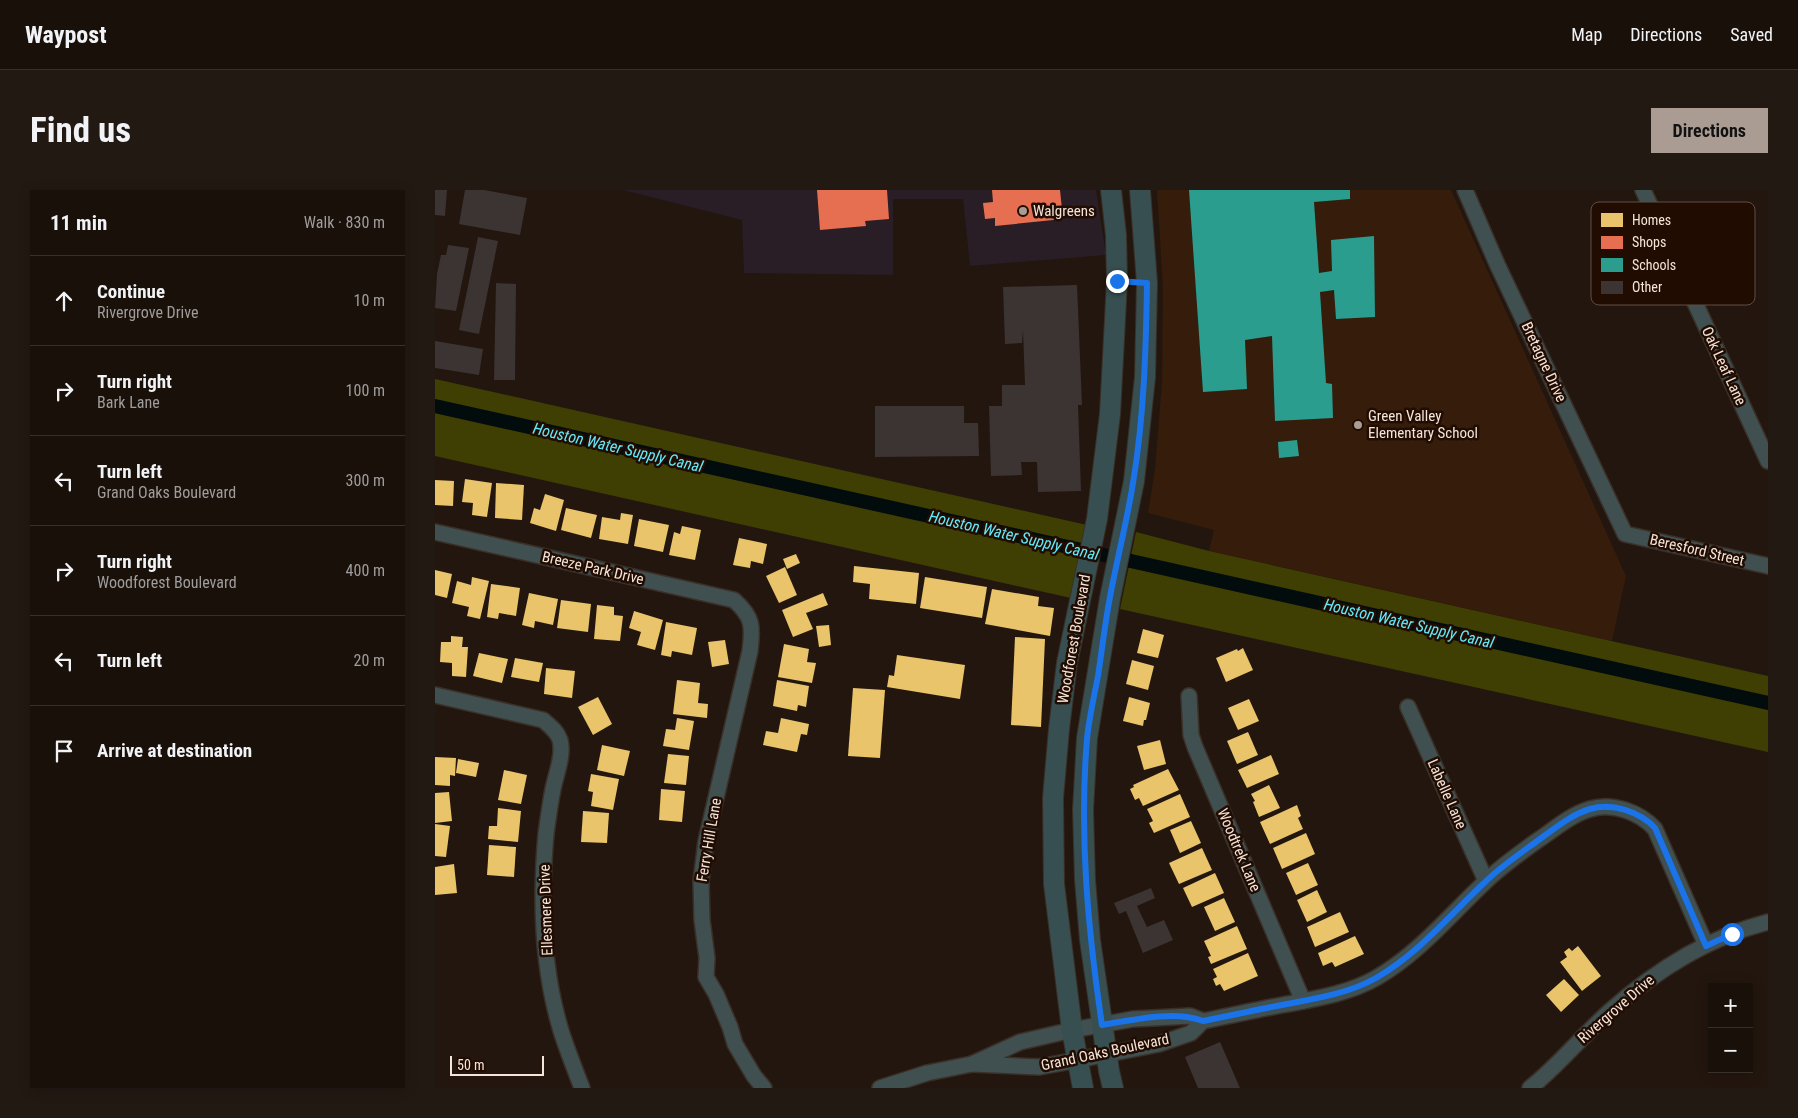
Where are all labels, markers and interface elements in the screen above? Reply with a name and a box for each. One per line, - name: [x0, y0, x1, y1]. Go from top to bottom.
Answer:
- text: Waypost: [25, 21, 107, 49]
- text: Map: [1571, 24, 1602, 45]
- text: Directions: [1630, 24, 1702, 45]
- text: Saved: [1730, 24, 1773, 45]
- button: Directions: [1651, 108, 1768, 153]
- text: Find us: [30, 110, 131, 151]
- place label: Walgreens: [1033, 202, 1095, 220]
- legend: [1591, 202, 1755, 305]
- marker: Walgreens: [1017, 205, 1029, 217]
- text: 11 min: [50, 211, 107, 235]
- text: Homes: [1632, 212, 1671, 228]
- text: Walk · 830 m: [304, 213, 385, 232]
- text: Shops: [1632, 234, 1666, 250]
- text: Schools: [1632, 257, 1676, 273]
- route end: [1106, 270, 1129, 293]
- text: Other: [1632, 279, 1662, 295]
- text: Continue: [97, 280, 165, 303]
- icon: ahead: [50, 287, 78, 315]
- text: 10 m: [353, 291, 385, 310]
- text: Rivergrove Drive: [97, 303, 199, 322]
- street label: Bretagne Drive: [1518, 319, 1570, 405]
- street label: Oak Leaf Lane: [1698, 324, 1750, 408]
- text: Turn right: [97, 370, 172, 393]
- icon: right: [50, 377, 78, 405]
- text: 100 m: [346, 381, 385, 400]
- text: Bark Lane: [97, 393, 160, 412]
- place label: Green Valley Elementary School: [1368, 407, 1478, 442]
- water label: Houston Water Supply Canal: [531, 419, 705, 476]
- marker: Green Valley Elementary School: [1352, 419, 1364, 431]
- text: Turn left: [97, 460, 162, 483]
- icon: left: [50, 467, 78, 495]
- text: 300 m: [346, 471, 385, 490]
- text: Grand Oaks Boulevard: [97, 483, 236, 502]
- water label: Houston Water Supply Canal: [927, 507, 1101, 564]
- street label: Beresford Street: [1648, 530, 1746, 570]
- street label: Breeze Park Drive: [540, 548, 646, 588]
- text: Turn right: [97, 550, 172, 573]
- icon: right: [50, 557, 78, 585]
- text: 400 m: [346, 561, 385, 580]
- text: Woodforest Boulevard: [97, 573, 237, 592]
- street label: Woodforest Boulevard: [1054, 573, 1094, 705]
- water label: Houston Water Supply Canal: [1322, 595, 1496, 652]
- icon: left: [50, 647, 78, 675]
- text: Turn left: [97, 649, 162, 672]
- text: 20 m: [353, 651, 385, 670]
- icon: arrive: [50, 737, 78, 765]
- text: Arrive at destination: [97, 739, 252, 762]
- street label: Labelle Lane: [1424, 756, 1470, 832]
- street label: Ferry Hill Lane: [693, 797, 725, 883]
- street label: Woodtrek Lane: [1213, 806, 1265, 894]
- street label: Ellesmere Drive: [535, 864, 557, 956]
- route start: [1721, 923, 1744, 946]
- street label: Rivergrove Drive: [1574, 971, 1658, 1047]
- map controls: [1708, 983, 1753, 1073]
- button: +: [1708, 983, 1753, 1028]
- button: −: [1708, 1028, 1753, 1073]
- street label: Grand Oaks Boulevard: [1039, 1030, 1171, 1074]
- scale bar: [450, 1053, 544, 1076]
- text: 50 m: [457, 1057, 485, 1073]

